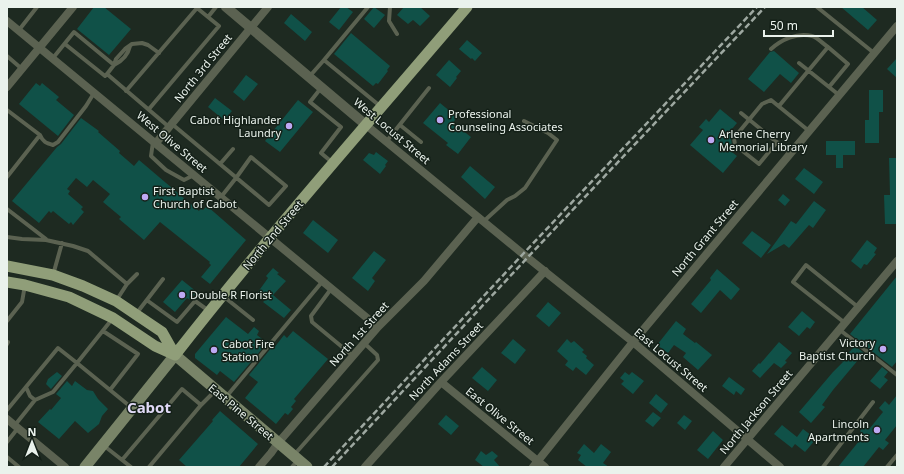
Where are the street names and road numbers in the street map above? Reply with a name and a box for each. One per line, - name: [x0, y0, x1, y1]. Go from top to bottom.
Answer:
- street label: North 3rd Street: [170, 30, 235, 105]
- street label: West Locust Street: [351, 94, 434, 167]
- street label: West Olive Street: [134, 108, 211, 176]
- street label: North Grant Street: [668, 196, 741, 279]
- street label: North 2nd Street: [239, 197, 306, 273]
- street label: North 1st Street: [326, 298, 392, 369]
- street label: North Adams Street: [405, 318, 486, 403]
- street label: East Locust Street: [631, 324, 711, 395]
- street label: North Jackson Street: [716, 366, 795, 457]
- street label: East Pine Street: [206, 380, 277, 443]
- street label: East Olive Street: [463, 383, 538, 448]

